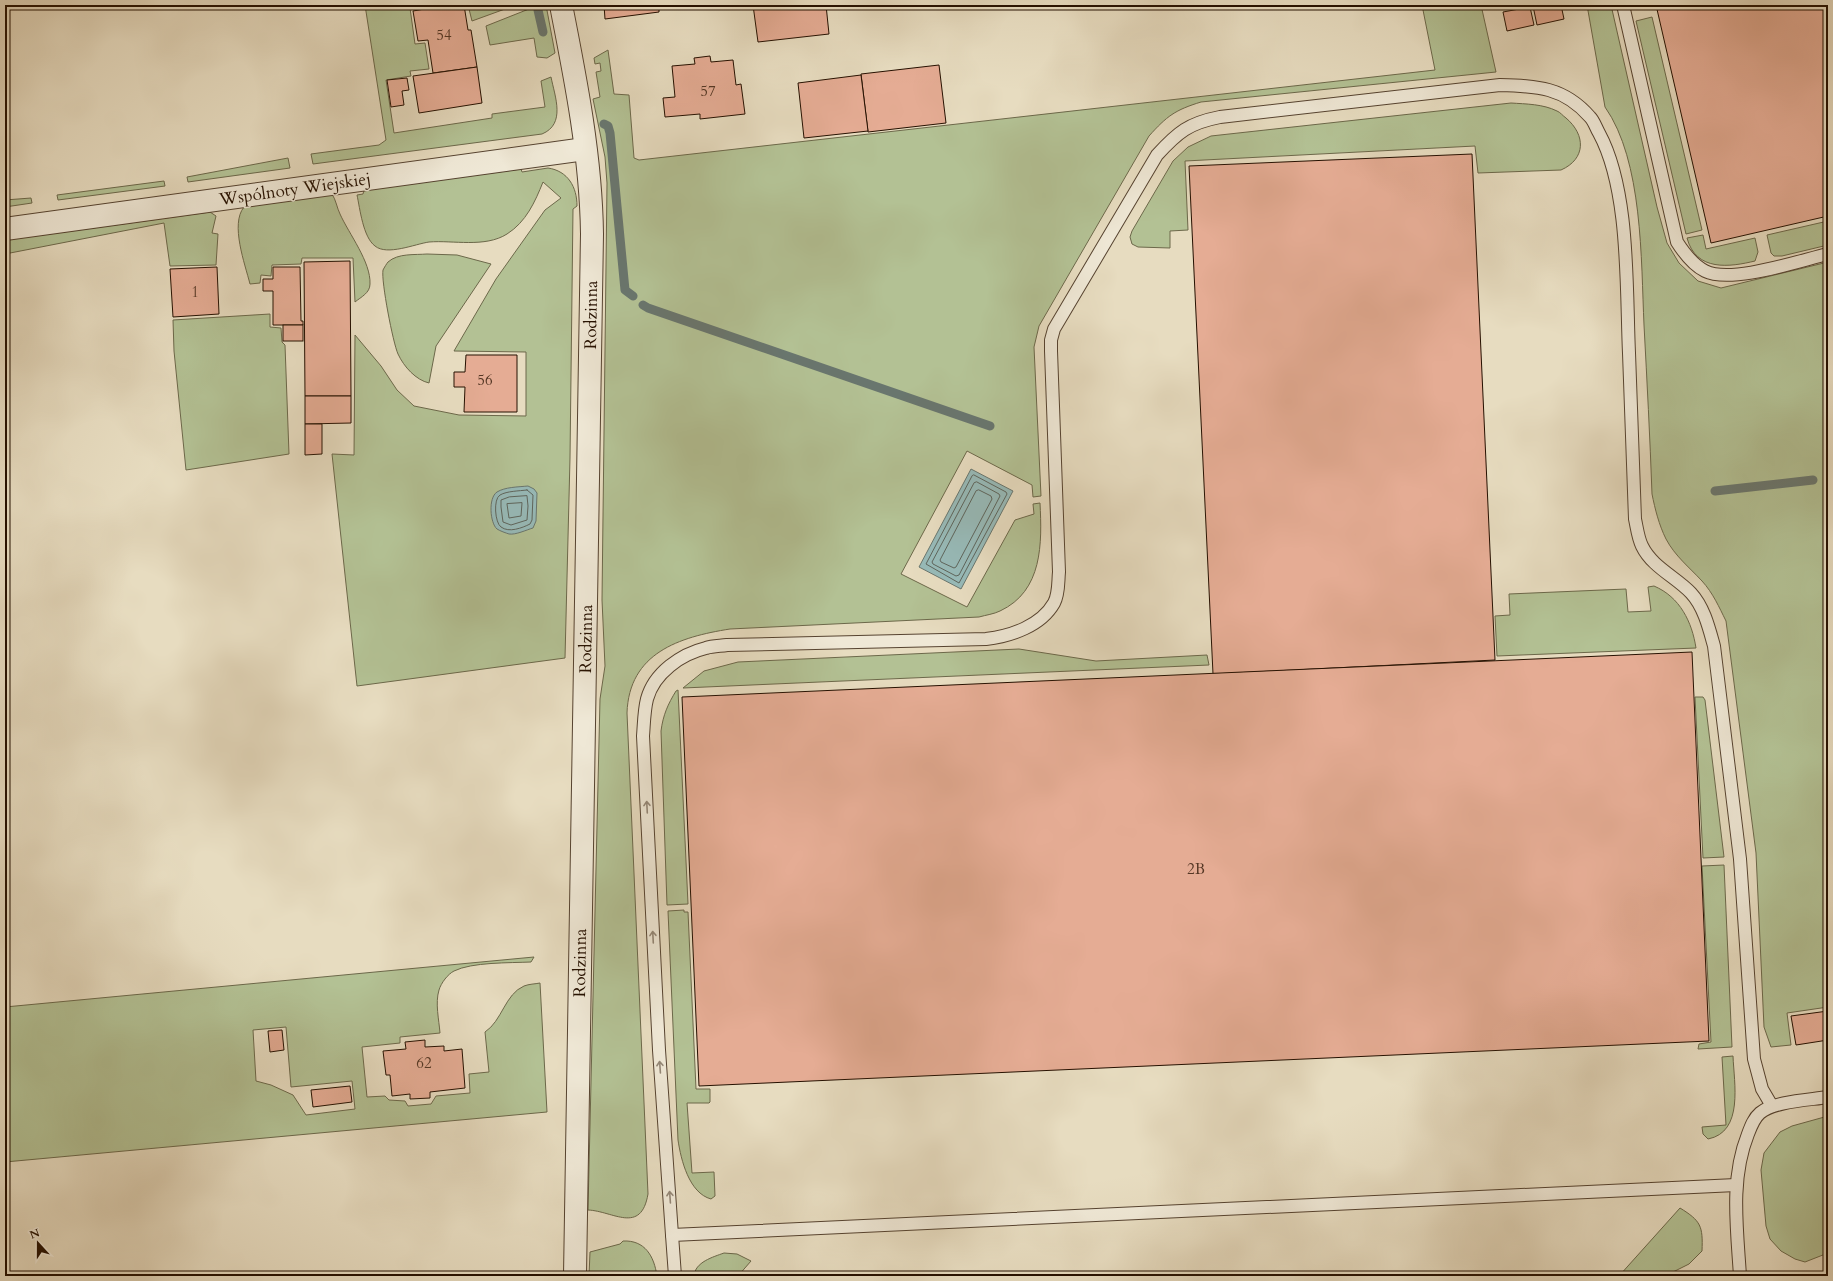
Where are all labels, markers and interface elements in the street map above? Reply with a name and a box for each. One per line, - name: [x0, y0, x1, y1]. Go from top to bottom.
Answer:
- house number: 54: [436, 25, 452, 45]
- house number: 57: [700, 81, 716, 101]
- street label: Wspólnoty Wiejskiej: [217, 167, 372, 211]
- street label: Rodzinna: [579, 280, 603, 350]
- house number: 1: [191, 282, 199, 302]
- house number: 56: [477, 370, 493, 390]
- street label: Rodzinna: [574, 604, 598, 674]
- one-way arrow: [643, 801, 650, 814]
- house number: 2B: [1187, 859, 1205, 879]
- street label: Rodzinna: [568, 928, 592, 998]
- one-way arrow: [649, 931, 657, 944]
- house number: 62: [416, 1053, 432, 1073]
- one-way arrow: [656, 1061, 663, 1074]
- one-way arrow: [666, 1191, 673, 1204]
- north arrow: [18, 1223, 58, 1263]
- text: N: [27, 1225, 42, 1243]

